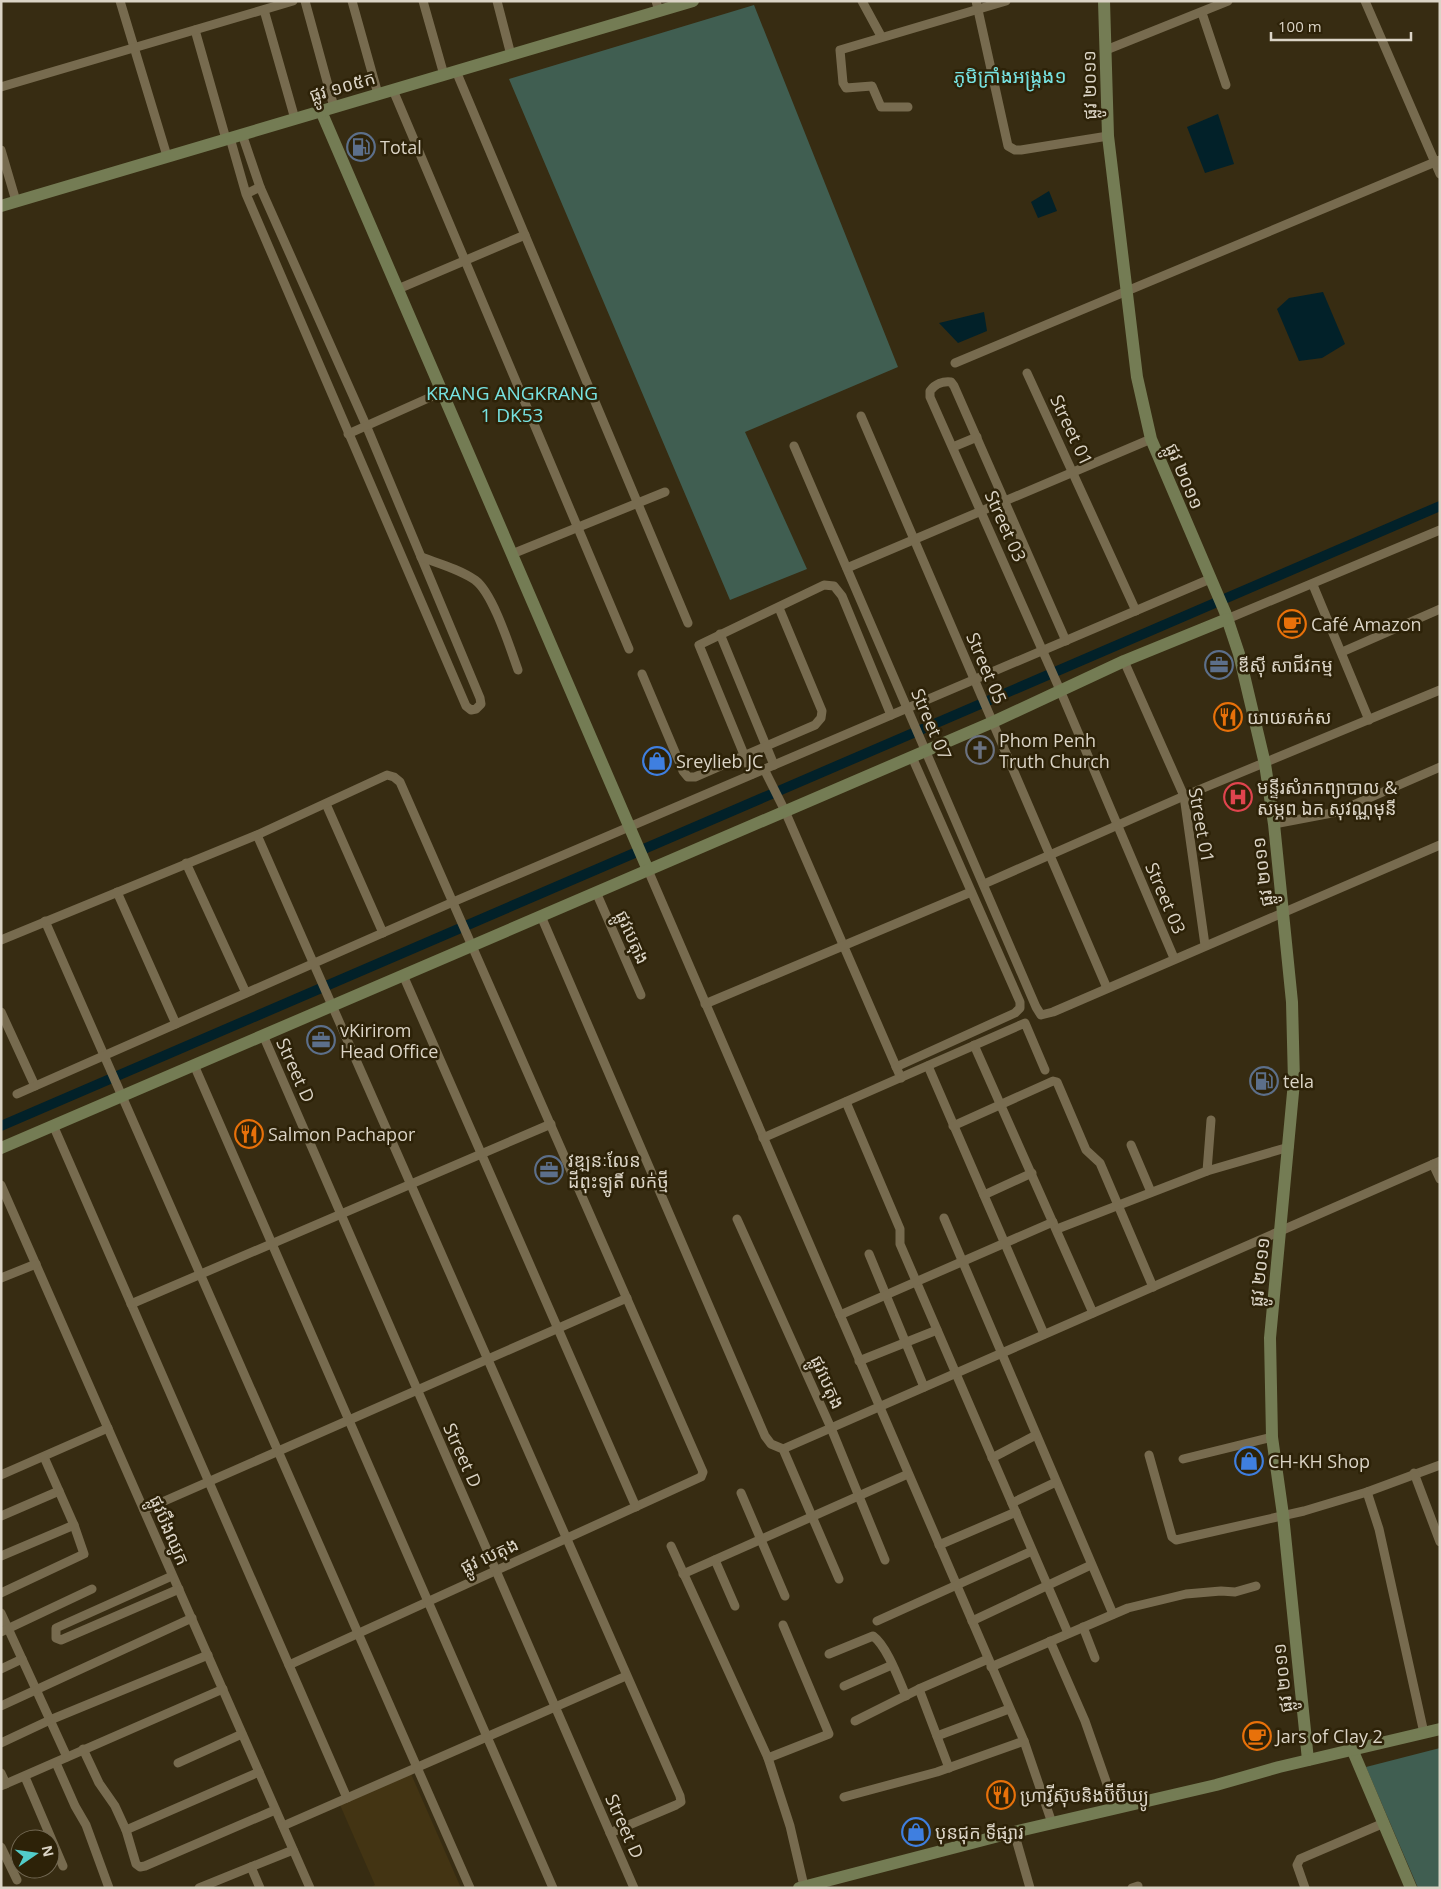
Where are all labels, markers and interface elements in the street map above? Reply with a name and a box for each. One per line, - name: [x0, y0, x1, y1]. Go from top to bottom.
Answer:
- scale bar: [1271, 10, 1411, 42]
- text: 100 m: [1278, 16, 1322, 36]
- street label: ផ្លូវ ២០១១: [1076, 50, 1107, 120]
- district label: ភូមិក្រាំងអង្រ្កង១: [954, 63, 1066, 92]
- street label: ផ្លូវ ១០៥ក: [306, 65, 379, 112]
- fuel station icon: Total: [346, 132, 376, 162]
- place label: Total: [380, 135, 422, 159]
- district label: KRANG ANGKRANG 1 DK53: [426, 380, 598, 428]
- street label: Street 01: [1045, 391, 1099, 469]
- street label: ផ្លូវ ២០១១: [1155, 439, 1210, 515]
- street label: Street 03: [980, 487, 1032, 565]
- cafe icon: Café Amazon: [1277, 609, 1307, 639]
- place label: Café Amazon: [1311, 612, 1422, 636]
- street label: Street 05: [961, 629, 1013, 707]
- office icon: ឌីស៊ី សាជីវកម្ម: [1204, 650, 1234, 680]
- place label: ឌីស៊ី សាជីវកម្ម: [1238, 653, 1333, 678]
- street label: Street 07: [906, 685, 958, 763]
- restaurant icon: យាយសក់ស: [1213, 702, 1243, 732]
- place label: យាយសក់ស: [1247, 705, 1331, 729]
- place label: Phom Penh Truth Church: [999, 728, 1110, 773]
- church icon: Phom Penh Truth Church: [965, 735, 995, 765]
- shop icon: Sreylieb JC: [642, 746, 672, 776]
- place label: Sreylieb JC: [676, 749, 763, 773]
- place label: មន្ទីរសំរាកព្យាបាល & សម្ភព ឯក សុវណ្ណមុនី: [1257, 775, 1398, 821]
- hospital icon: មន្ទីរសំរាកព្យាបាល & សម្ភព ឯក សុវណ្ណមុនី: [1223, 782, 1253, 812]
- street label: Street 01: [1184, 786, 1220, 864]
- street label: ផ្លូវ ២០១១: [1246, 835, 1283, 908]
- street label: Street 03: [1140, 859, 1192, 937]
- street label: ផ្លូវបេតុង: [606, 906, 656, 970]
- place label: vKirirom Head Office: [340, 1018, 438, 1063]
- office icon: vKirirom Head Office: [306, 1025, 336, 1055]
- street label: Street D: [271, 1034, 321, 1106]
- fuel station icon: tela: [1249, 1066, 1279, 1096]
- place label: tela: [1283, 1069, 1314, 1093]
- restaurant icon: Salmon Pachapor: [234, 1119, 264, 1149]
- place label: Salmon Pachapor: [268, 1122, 416, 1146]
- place label: វឌ្ឍនៈលែន ដីពុះឡូតិ៍ លក់ថ្មី: [568, 1148, 669, 1198]
- office icon: វឌ្ឍនៈលែន ដីពុះឡូតិ៍ លក់ថ្មី: [534, 1155, 564, 1185]
- street label: ផ្លូវ ២០១១: [1243, 1236, 1280, 1309]
- street label: ផ្លូវបេតុង: [801, 1351, 851, 1415]
- street label: Street D: [438, 1419, 488, 1491]
- shop icon: CH-KH Shop: [1234, 1446, 1264, 1476]
- place label: CH-KH Shop: [1268, 1449, 1370, 1473]
- street label: ផ្លូវបឹងឈូក: [140, 1491, 196, 1571]
- street label: ផ្លូវ បេតុង: [456, 1532, 524, 1583]
- street label: ផ្លូវ ២០១១: [1266, 1641, 1303, 1714]
- cafe icon: Jars of Clay 2: [1242, 1721, 1272, 1751]
- place label: Jars of Clay 2: [1274, 1724, 1383, 1748]
- restaurant icon: ហ្រាវ្វីស៊ុបនិងប៊ីប៊ីឃ្យូ: [986, 1780, 1016, 1810]
- place label: ហ្រាវ្វីស៊ុបនិងប៊ីប៊ីឃ្យូ: [1020, 1783, 1149, 1812]
- street label: Street D: [600, 1790, 650, 1862]
- shop icon: បុនជុក ទីផ្សារ: [901, 1817, 931, 1847]
- place label: បុនជុក ទីផ្សារ: [935, 1820, 1023, 1845]
- north arrow: [10, 1829, 60, 1879]
- text: N: [38, 1843, 59, 1859]

